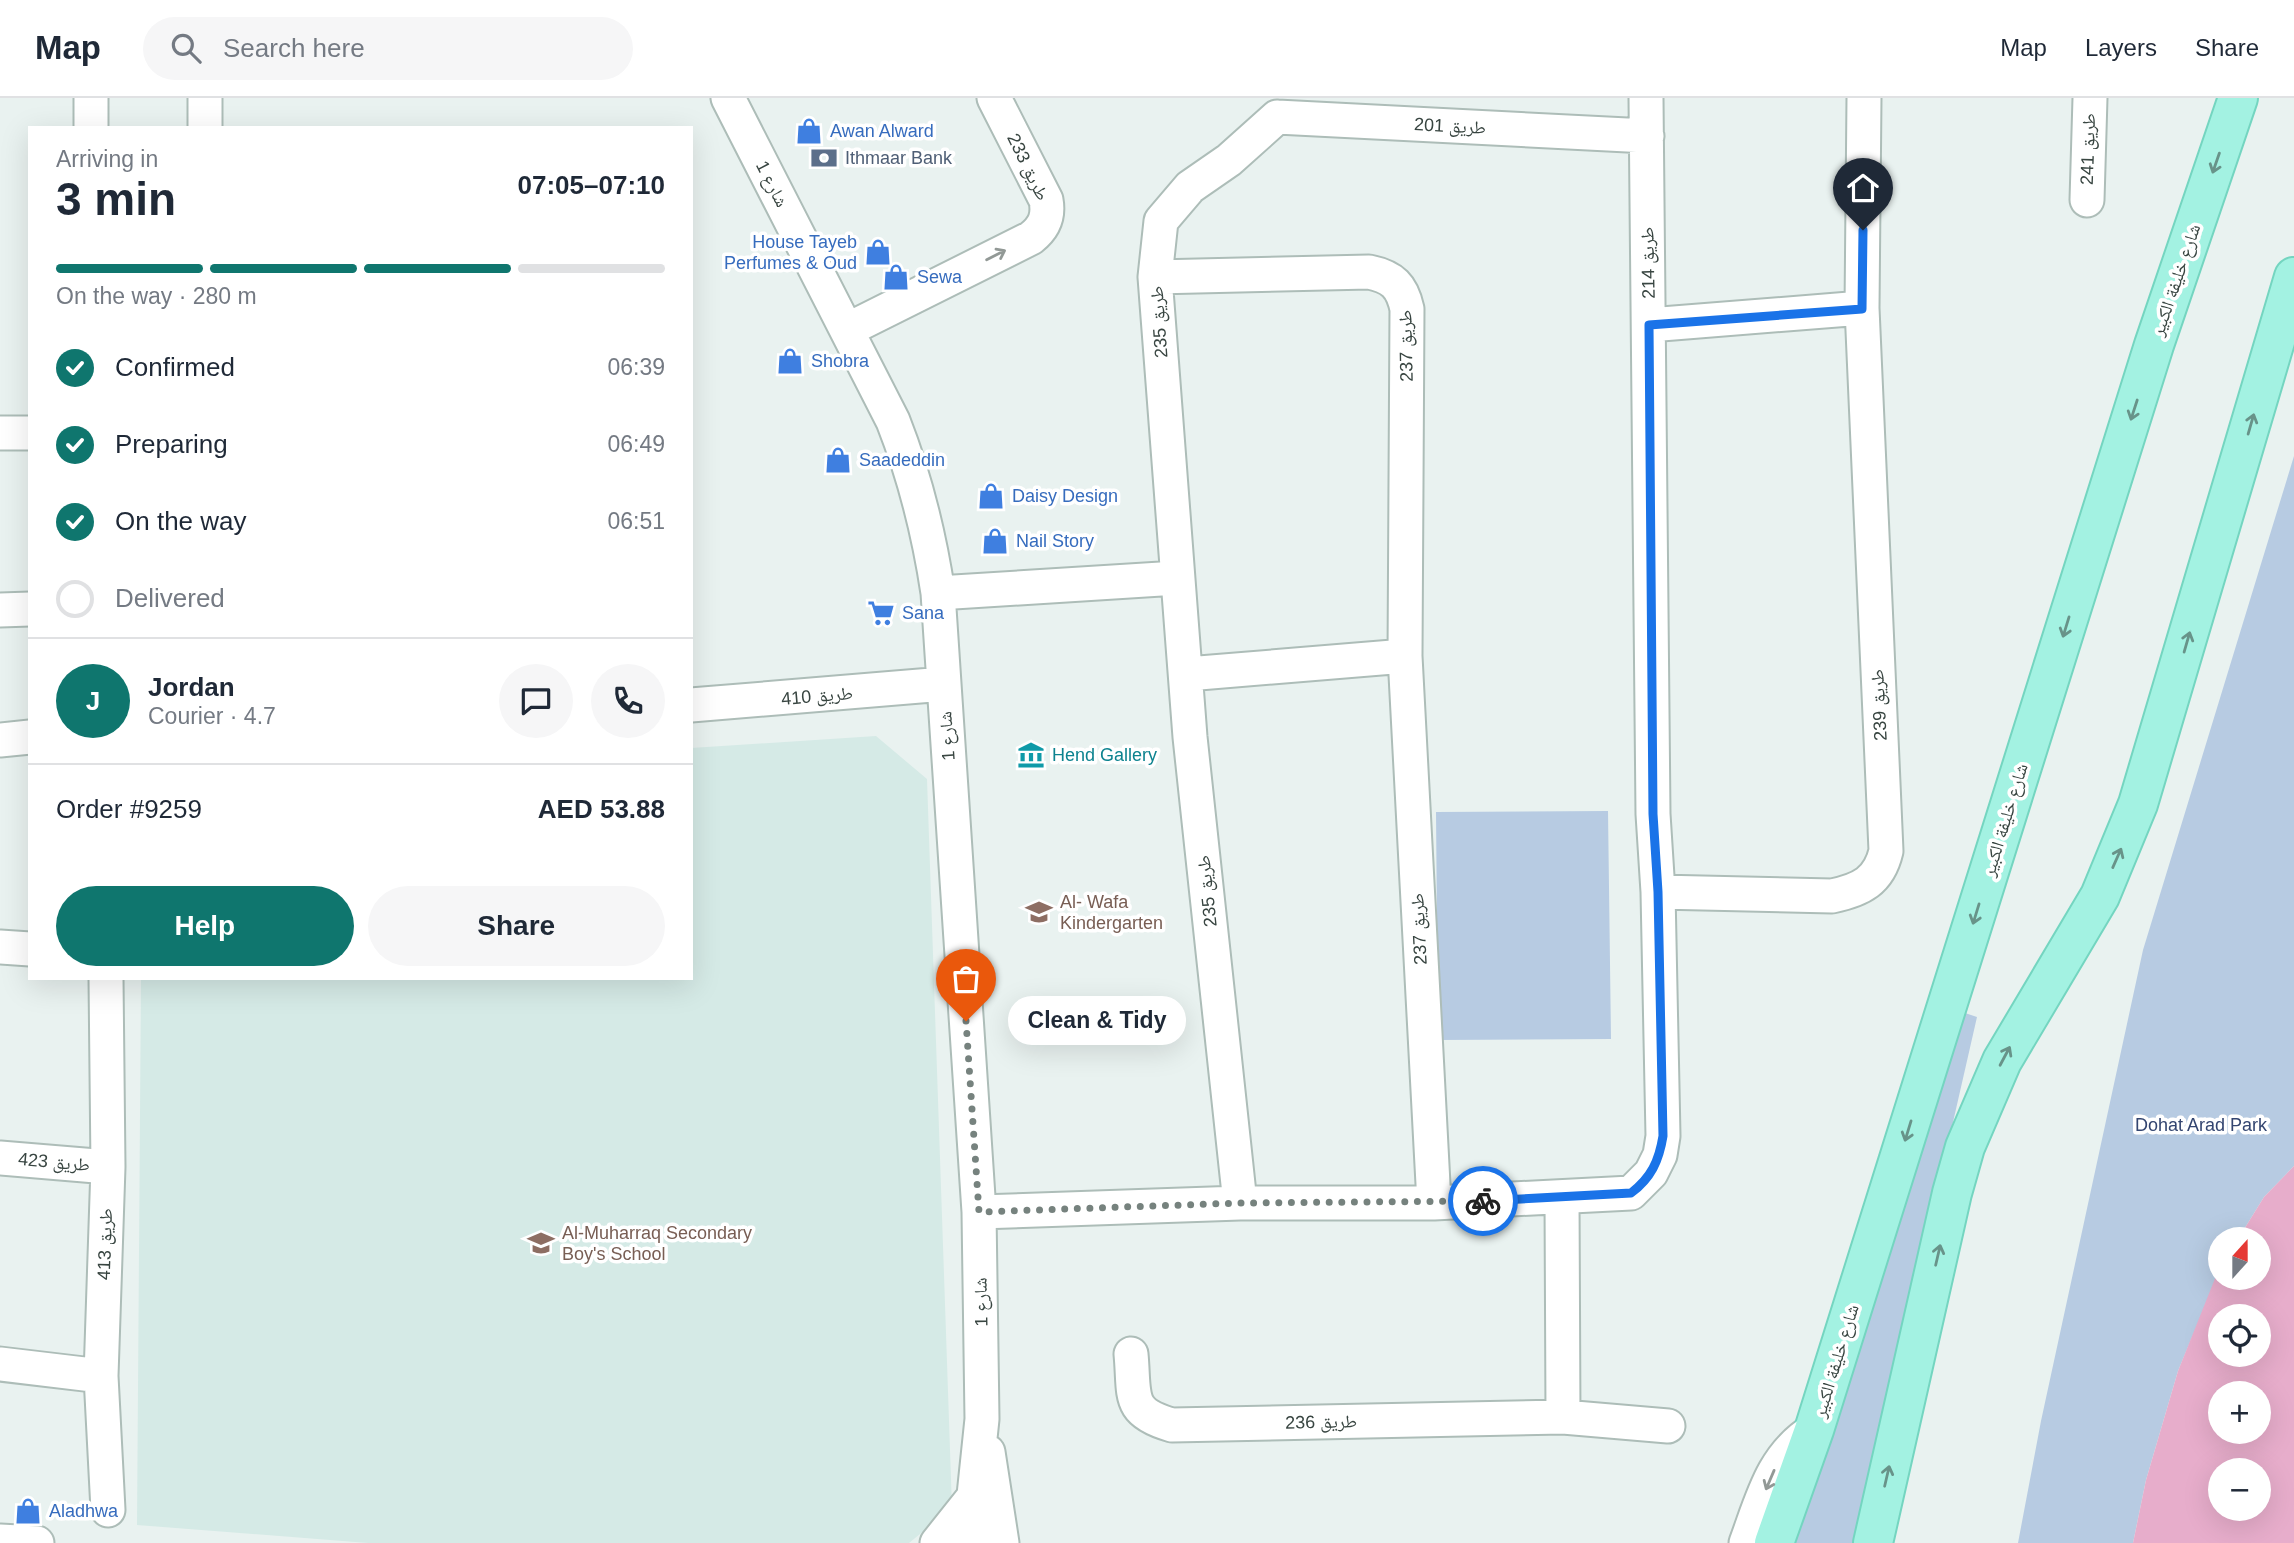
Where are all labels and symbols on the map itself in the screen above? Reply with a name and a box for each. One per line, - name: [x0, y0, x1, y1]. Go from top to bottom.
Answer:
- street label: طريق 241: [2077, 113, 2100, 185]
- street label: طريق 201: [1414, 114, 1486, 139]
- shop icon: Awan Alward: [794, 116, 824, 146]
- place label: Awan Alward: [830, 121, 934, 141]
- street label: طريق 233: [1002, 130, 1053, 204]
- bank icon: Ithmaar Bank: [809, 143, 839, 173]
- place label: Ithmaar Bank: [845, 148, 953, 168]
- one-way arrow: [2209, 151, 2221, 173]
- street label: شارع 1: [751, 158, 792, 211]
- pin: [1833, 158, 1893, 230]
- street label: شارع خليفة الكبير: [2147, 221, 2205, 340]
- street label: طريق 214: [1637, 227, 1660, 299]
- place label: House Tayeb Perfumes & Oud: [724, 232, 857, 273]
- shop icon: House Tayeb Perfumes & Oud: [863, 237, 893, 267]
- one-way arrow: [985, 248, 1006, 262]
- shop icon: Sewa: [881, 262, 911, 292]
- place label: Sewa: [917, 267, 963, 287]
- street label: طريق 235: [1147, 285, 1172, 359]
- street label: طريق 237: [1395, 310, 1418, 382]
- shop icon: Shobra: [775, 346, 805, 376]
- place label: Shobra: [811, 351, 870, 371]
- one-way arrow: [2126, 399, 2139, 421]
- one-way arrow: [2245, 413, 2258, 435]
- shop icon: Saadeddin: [823, 445, 853, 475]
- place label: Saadeddin: [859, 450, 945, 470]
- shop icon: Daisy Design: [976, 481, 1006, 511]
- place label: Daisy Design: [1012, 486, 1118, 506]
- shop icon: Nail Story: [980, 526, 1010, 556]
- place label: Nail Story: [1016, 531, 1094, 551]
- supermarket icon: Sana: [866, 598, 896, 628]
- place label: Sana: [902, 603, 945, 623]
- one-way arrow: [2058, 616, 2071, 638]
- one-way arrow: [2181, 631, 2194, 653]
- street label: طريق 239: [1867, 669, 1892, 741]
- street label: طريق 410: [780, 683, 854, 710]
- street label: شارع 1: [935, 711, 960, 761]
- museum icon: Hend Gallery: [1016, 740, 1046, 770]
- place label: Hend Gallery: [1052, 745, 1157, 765]
- street label: شارع خليفة الكبير: [1978, 761, 2033, 880]
- one-way arrow: [2111, 848, 2124, 870]
- street label: طريق 235: [1193, 854, 1222, 928]
- place label: Al- Wafa Kindergarten: [1060, 892, 1163, 933]
- street label: طريق 237: [1407, 893, 1432, 965]
- school or university icon: Al- Wafa Kindergarten: [1024, 897, 1054, 927]
- one-way arrow: [1968, 903, 1981, 925]
- pin: [936, 949, 996, 1021]
- callout: Clean & Tidy: [1008, 996, 1186, 1046]
- one-way arrow: [1999, 1046, 2012, 1067]
- park label: Dohat Arad Park: [2135, 1115, 2268, 1135]
- one-way arrow: [1900, 1120, 1913, 1142]
- street label: طريق 423: [17, 1149, 91, 1176]
- courier: [1448, 1166, 1518, 1236]
- street label: طريق 413: [94, 1208, 117, 1280]
- place label: Al-Muharraq Secondary Boy's School: [562, 1223, 752, 1264]
- north arrow: [2208, 1227, 2272, 1290]
- school or university icon: Al-Muharraq Secondary Boy's School: [526, 1228, 556, 1258]
- one-way arrow: [1932, 1244, 1945, 1266]
- street label: شارع 1: [971, 1277, 992, 1327]
- street label: شارع خليفة الكبير: [1809, 1302, 1864, 1421]
- street label: طريق 236: [1285, 1411, 1357, 1434]
- one-way arrow: [1881, 1465, 1895, 1488]
- one-way arrow: [1763, 1468, 1776, 1490]
- shop icon: Aladhwa: [13, 1496, 43, 1526]
- place label: Aladhwa: [49, 1501, 119, 1521]

